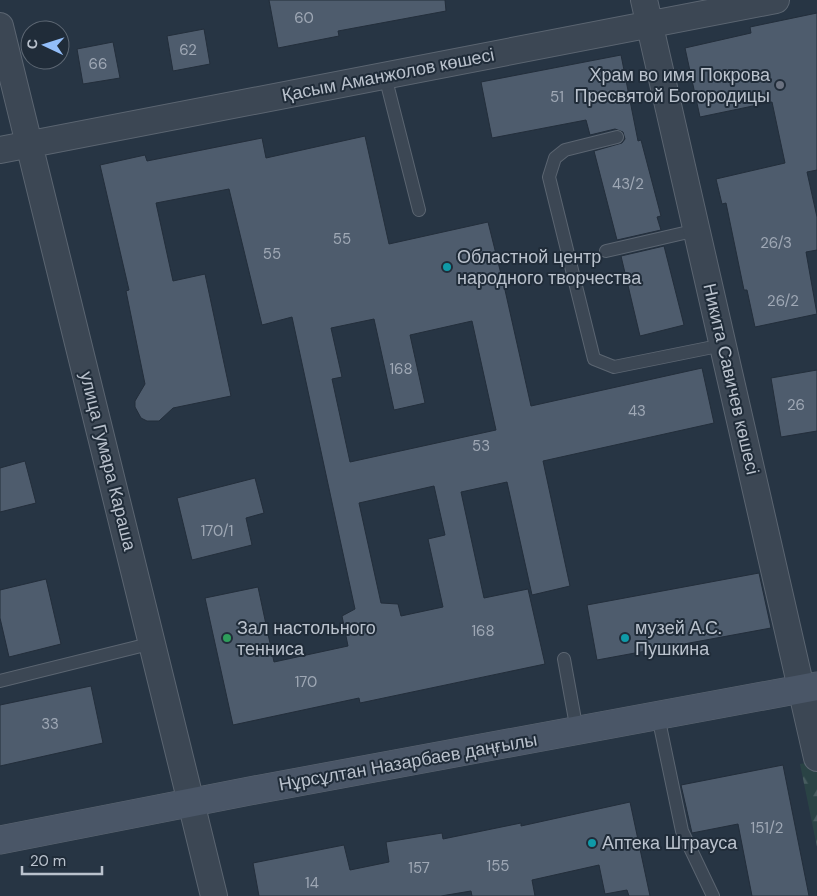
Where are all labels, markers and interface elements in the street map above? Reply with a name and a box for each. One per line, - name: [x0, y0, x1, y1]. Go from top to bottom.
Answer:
- house number: 60: [294, 8, 314, 28]
- north arrow: [20, 20, 70, 70]
- text: С: [23, 38, 41, 50]
- house number: 62: [179, 40, 197, 60]
- street label: Қасым Аманжолов көшесі: [280, 43, 496, 107]
- house number: 66: [89, 54, 107, 74]
- place label: Храм во имя Покрова Пресвятой Богородицы: [575, 63, 771, 108]
- marker: Храм во имя Покрова Пресвятой Богородицы: [774, 79, 786, 91]
- house number: 51: [550, 87, 564, 107]
- house number: 43/2: [612, 174, 644, 194]
- house number: 55: [333, 229, 351, 249]
- house number: 26/3: [760, 233, 792, 253]
- house number: 55: [263, 244, 281, 264]
- place label: Областной центр народного творчества: [457, 245, 642, 290]
- marker: Областной центр народного творчества: [441, 261, 453, 273]
- street label: Никита Савичев көшесі: [697, 281, 765, 477]
- house number: 26/2: [767, 291, 799, 311]
- house number: 168: [389, 359, 413, 379]
- street label: улица Гумара Караша: [74, 369, 142, 554]
- house number: 26: [787, 395, 805, 415]
- house number: 43: [628, 401, 646, 421]
- house number: 53: [472, 436, 490, 456]
- house number: 170/1: [201, 521, 233, 541]
- place label: Зал настольного тенниса: [237, 616, 376, 661]
- place label: музей А.С. Пушкина: [635, 616, 722, 661]
- house number: 168: [471, 621, 495, 641]
- marker: Зал настольного тенниса: [221, 632, 233, 644]
- marker: музей А.С. Пушкина: [619, 632, 631, 644]
- house number: 170: [295, 672, 317, 692]
- house number: 33: [41, 714, 59, 734]
- street label: Нұрсұлтан Назарбаев даңғылы: [277, 727, 539, 797]
- house number: 151/2: [750, 818, 784, 838]
- place label: Аптека Штрауса: [602, 831, 738, 855]
- marker: Аптека Штрауса: [586, 837, 598, 849]
- scale bar: [22, 844, 102, 876]
- text: 20 m: [30, 851, 66, 871]
- house number: 155: [487, 856, 509, 876]
- house number: 157: [408, 858, 430, 878]
- house number: 14: [305, 873, 319, 893]

